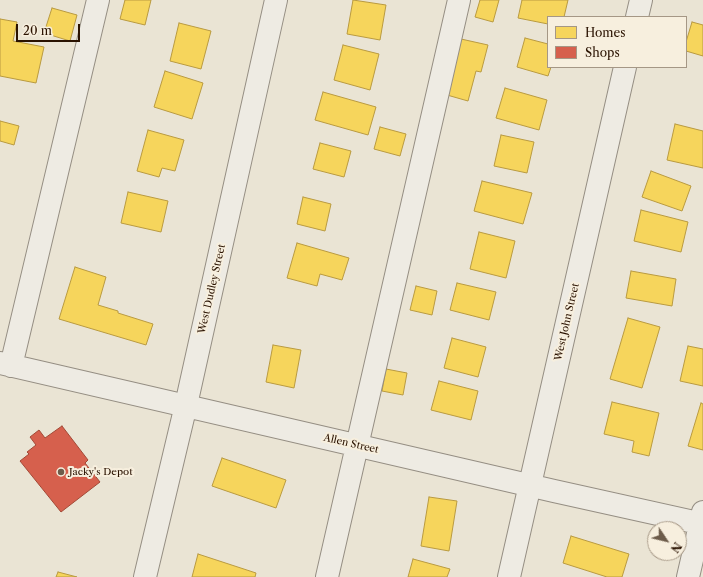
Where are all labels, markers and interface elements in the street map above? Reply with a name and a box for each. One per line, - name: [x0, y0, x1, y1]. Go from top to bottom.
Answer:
- scale bar: [18, 16, 82, 42]
- legend: [547, 16, 687, 68]
- text: 20 m: [23, 23, 52, 38]
- text: Homes: [585, 25, 625, 40]
- text: Shops: [585, 45, 620, 60]
- street label: West Dudley Street: [196, 243, 228, 335]
- street label: West John Street: [552, 282, 582, 362]
- street label: Allen Street: [322, 432, 380, 456]
- place label: Jacky's Depot: [69, 466, 133, 478]
- marker: Jacky's Depot: [56, 467, 66, 477]
- north arrow: [647, 521, 687, 561]
- text: N: [668, 539, 684, 555]

